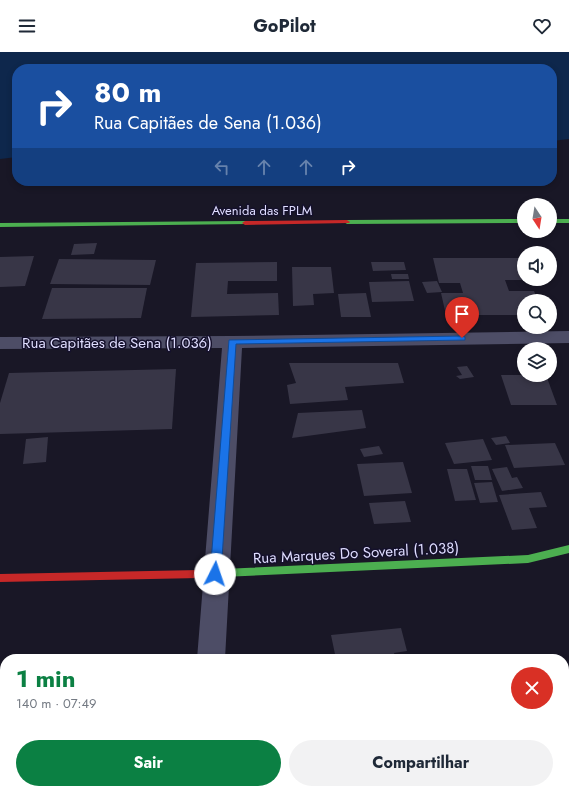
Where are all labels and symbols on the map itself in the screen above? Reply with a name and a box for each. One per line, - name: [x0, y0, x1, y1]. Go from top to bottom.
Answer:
- north arrow: [517, 198, 557, 238]
- street label: Avenida das FPLM: [212, 201, 313, 220]
- pin: [445, 297, 479, 338]
- street label: Rua Capitães de Sena (1.036): [22, 332, 212, 354]
- street label: Rua Marques Do Soveral (1.038): [252, 537, 460, 569]
- position arrow: [194, 553, 236, 595]

